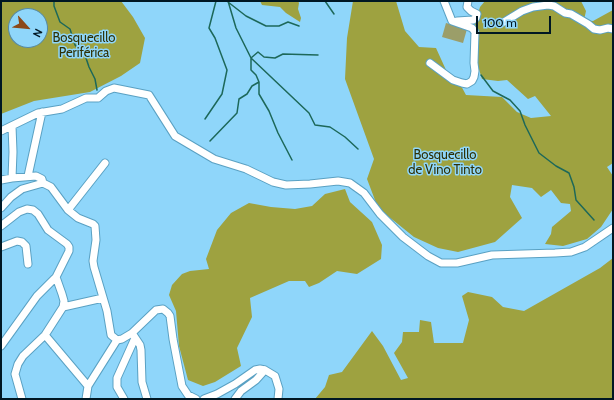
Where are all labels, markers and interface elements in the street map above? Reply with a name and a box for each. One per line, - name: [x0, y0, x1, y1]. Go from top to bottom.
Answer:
- north arrow: [8, 8, 48, 48]
- scale bar: [478, 8, 553, 34]
- text: 100 m: [483, 15, 517, 30]
- text: N: [30, 26, 46, 40]
- park label: Bosquecillo Periférica: [53, 30, 115, 61]
- park label: Bosquecillo de Vino Tinto: [408, 147, 482, 178]

